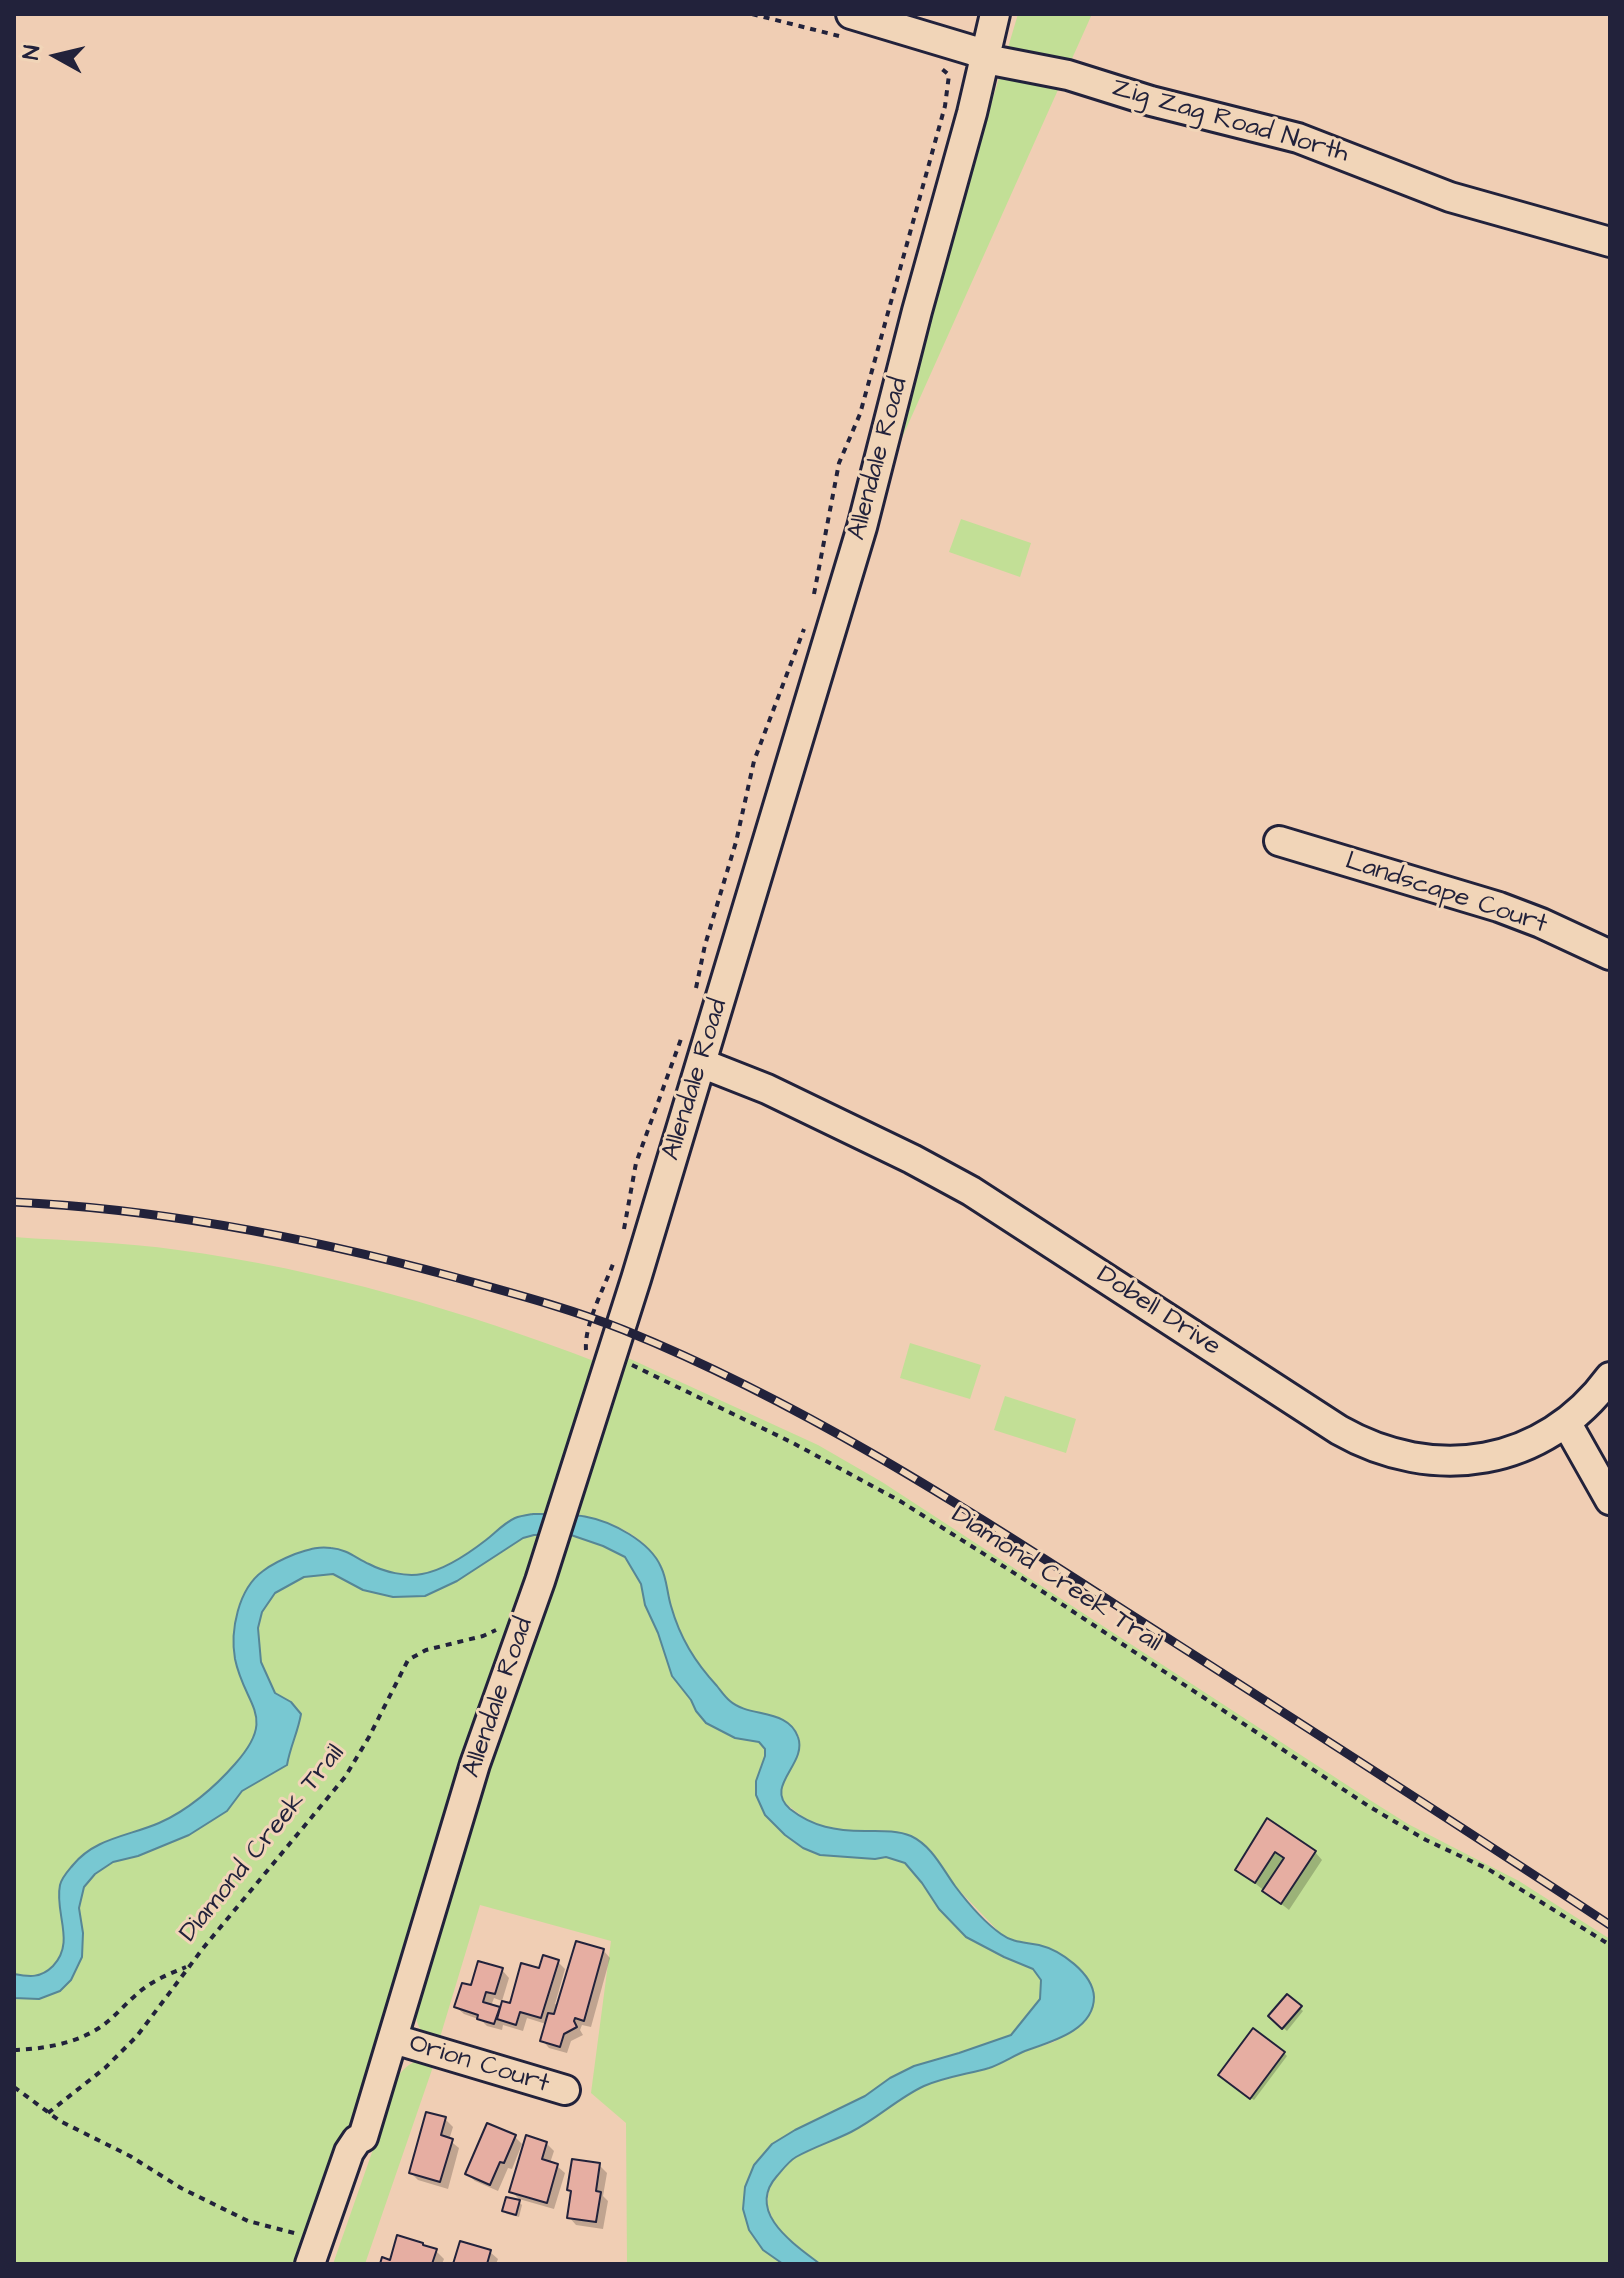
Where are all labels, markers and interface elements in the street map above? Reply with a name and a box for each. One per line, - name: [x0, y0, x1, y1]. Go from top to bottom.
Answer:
- north arrow: [16, 16, 96, 96]
- text: N: [15, 44, 48, 62]
- street label: Zig Zag Road North: [1108, 73, 1352, 171]
- street label: Allendale Road: [842, 374, 916, 544]
- street label: Landscape Court: [1341, 847, 1551, 941]
- street label: Allendale Road: [657, 996, 735, 1164]
- street label: Dobell Drive: [1090, 1260, 1226, 1364]
- street label: Diamond Creek Trail: [945, 1500, 1167, 1660]
- street label: Allendale Road: [457, 1614, 541, 1782]
- street label: Diamond Creek Trail: [174, 1739, 352, 1949]
- street label: Orion Court: [405, 2029, 553, 2101]

